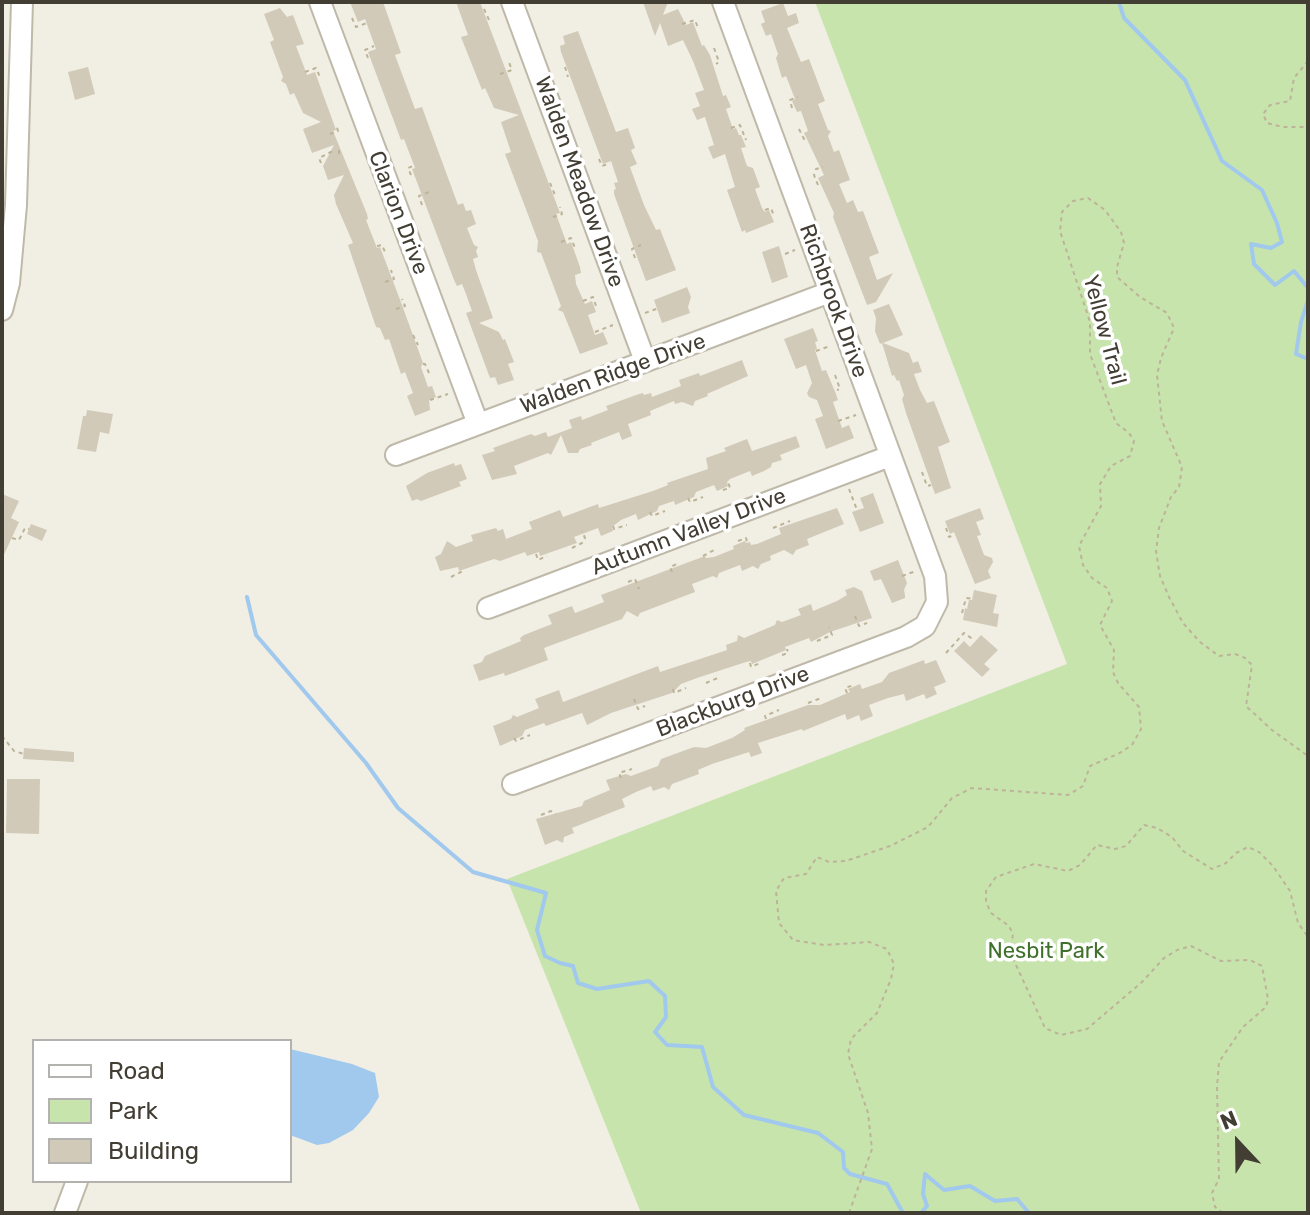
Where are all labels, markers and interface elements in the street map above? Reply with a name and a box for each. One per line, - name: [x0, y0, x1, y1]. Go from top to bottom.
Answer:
- street label: Walden Meadow Drive: [529, 73, 629, 291]
- street label: Clarion Drive: [362, 148, 434, 278]
- street label: Richbrook Drive: [793, 221, 873, 381]
- street label: Yellow Trail: [1077, 272, 1131, 388]
- street label: Walden Ridge Drive: [517, 328, 709, 420]
- street label: Autumn Valley Drive: [588, 483, 790, 581]
- street label: Blackburg Drive: [653, 661, 813, 743]
- park label: Nesbit Park: [987, 939, 1105, 965]
- legend: [32, 1039, 292, 1183]
- text: Road: [108, 1057, 165, 1085]
- text: Park: [108, 1097, 158, 1125]
- north arrow: [1198, 1103, 1278, 1183]
- text: N: [1216, 1105, 1241, 1136]
- text: Building: [108, 1137, 199, 1165]

